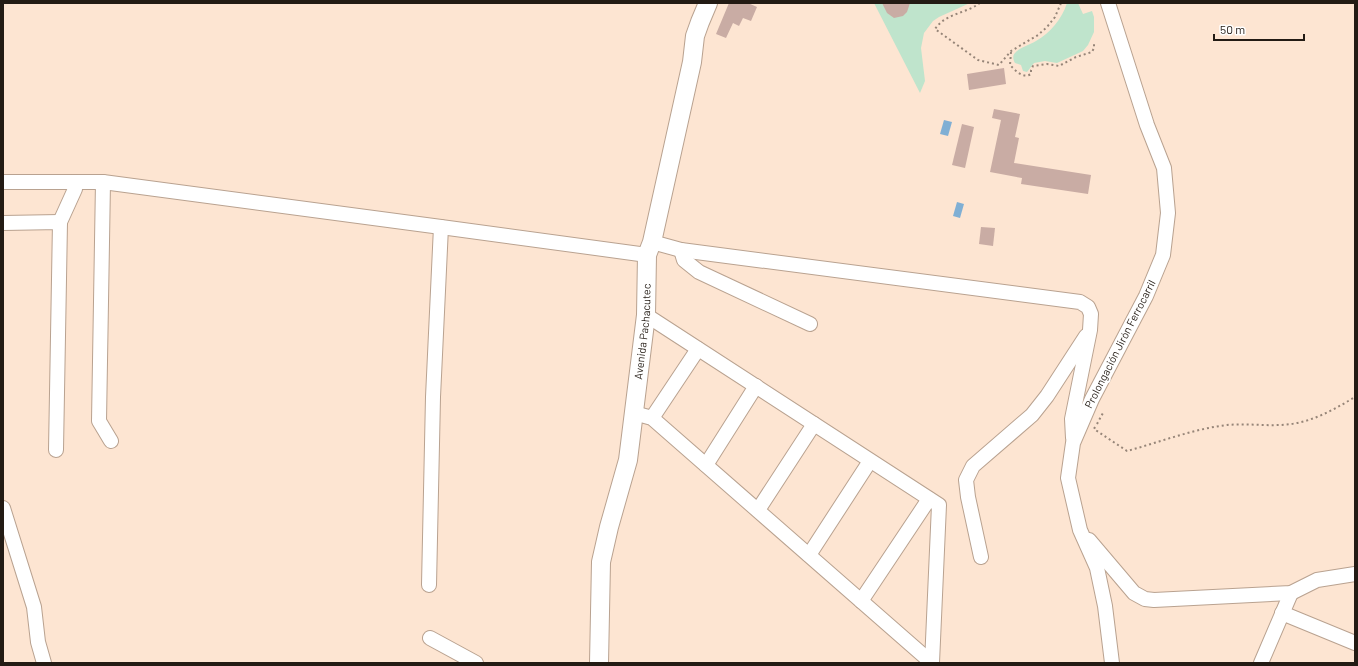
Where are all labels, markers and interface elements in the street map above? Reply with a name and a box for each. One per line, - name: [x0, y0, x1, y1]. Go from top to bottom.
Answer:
- scale bar: [1214, 16, 1304, 42]
- text: 50 m: [1220, 22, 1245, 36]
- street label: Prolongación Jirón Ferrocarril: [1081, 277, 1158, 410]
- street label: Avenida Pachacutec: [631, 283, 653, 380]

